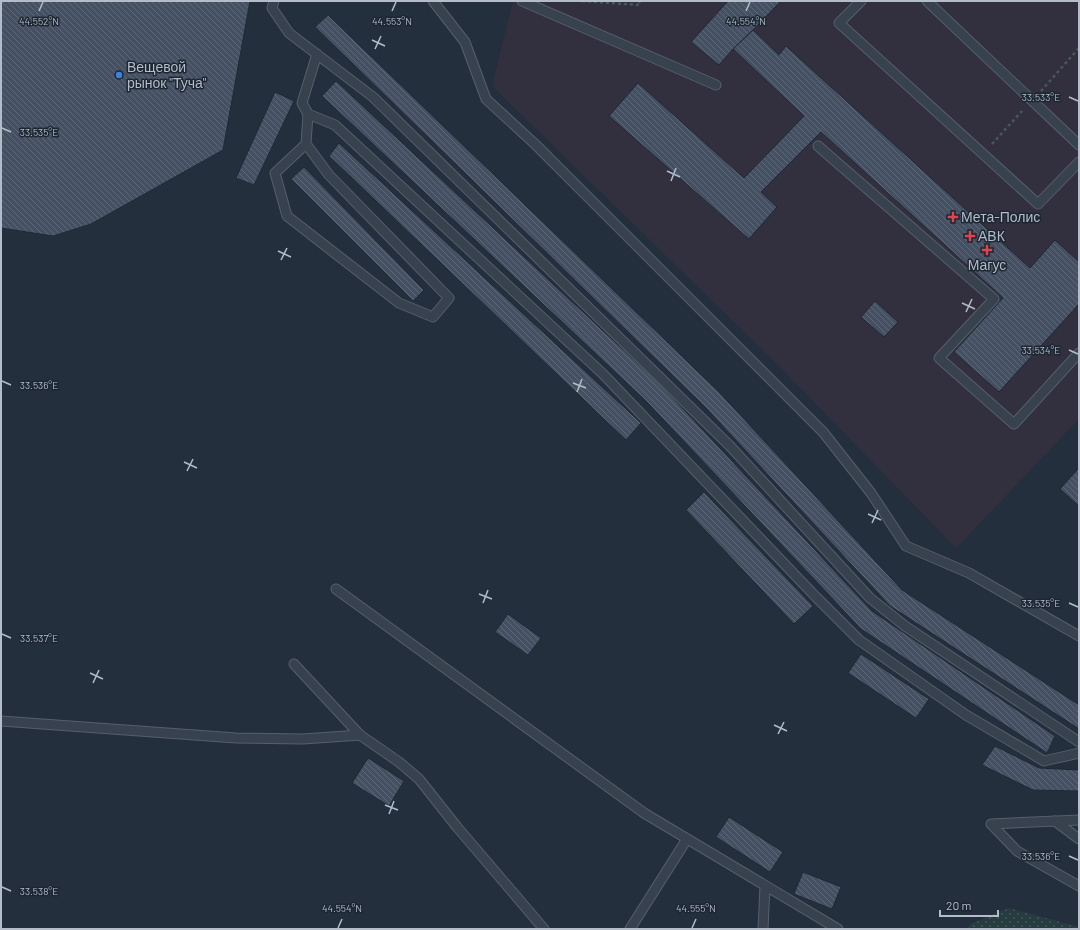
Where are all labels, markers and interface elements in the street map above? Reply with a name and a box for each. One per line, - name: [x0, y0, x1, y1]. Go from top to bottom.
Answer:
- text: 44.552°N: [19, 15, 59, 27]
- text: 44.553°N: [372, 15, 412, 27]
- text: 44.554°N: [726, 15, 766, 27]
- place label: Вещевой рынок "Туча": [127, 58, 207, 91]
- marker: Вещевой рынок "Туча": [114, 70, 124, 80]
- text: 33.533°E: [1022, 91, 1060, 103]
- text: 33.535°E: [20, 126, 58, 138]
- place label: Мета-Полис: [961, 208, 1040, 225]
- marker: Мета-Полис: [948, 212, 958, 222]
- place label: АВК: [978, 227, 1006, 244]
- marker: АВК: [965, 231, 975, 241]
- marker: Магус: [982, 245, 992, 255]
- place label: Магус: [968, 256, 1006, 273]
- text: 33.534°E: [1022, 344, 1060, 356]
- text: 33.536°E: [20, 379, 58, 391]
- text: 33.535°E: [1022, 597, 1060, 609]
- text: 33.537°E: [20, 632, 58, 644]
- text: 33.536°E: [1022, 850, 1060, 862]
- text: 33.538°E: [20, 885, 58, 897]
- scale bar: [940, 892, 998, 918]
- text: 20 m: [946, 898, 972, 912]
- text: 44.554°N: [322, 902, 362, 914]
- text: 44.555°N: [676, 902, 716, 914]

